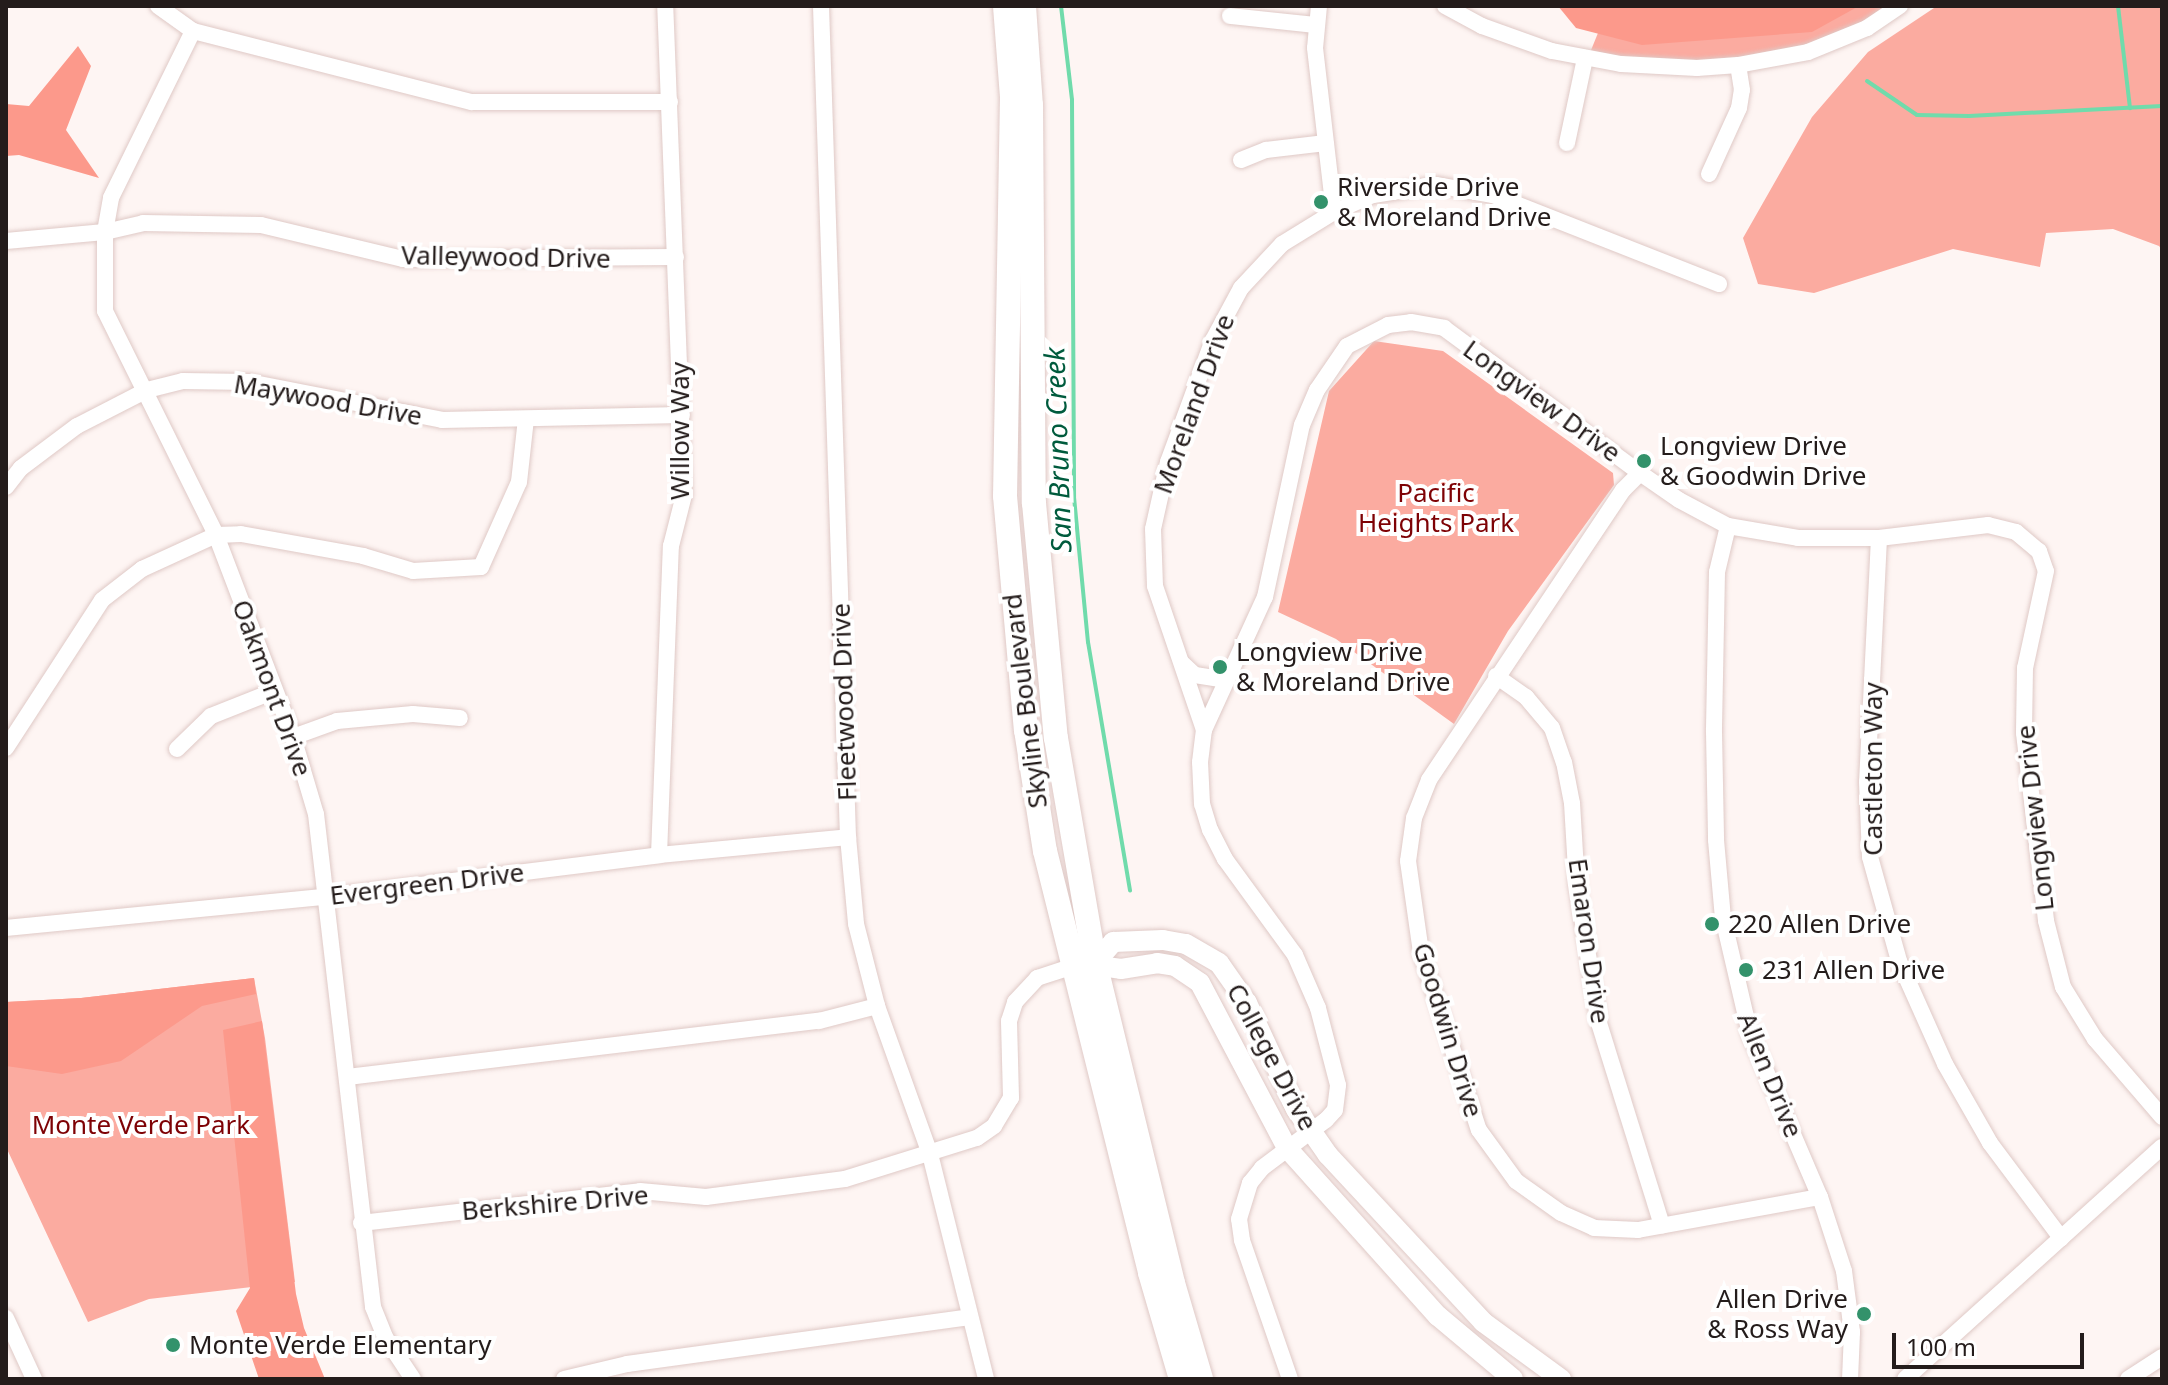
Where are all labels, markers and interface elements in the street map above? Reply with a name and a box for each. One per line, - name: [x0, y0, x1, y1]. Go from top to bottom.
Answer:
- place label: Riverside Drive & Moreland Drive: [1337, 171, 1551, 232]
- marker: Riverside Drive & Moreland Drive: [1312, 193, 1330, 211]
- street label: Valleywood Drive: [401, 240, 611, 274]
- street label: Moreland Drive: [1147, 310, 1241, 498]
- street label: Longview Drive: [1457, 333, 1627, 469]
- water label: San Bruno Creek: [1037, 347, 1077, 553]
- street label: Willow Way: [664, 362, 696, 500]
- street label: Maywood Drive: [232, 368, 424, 432]
- place label: Longview Drive & Goodwin Drive: [1660, 430, 1866, 492]
- marker: Longview Drive & Goodwin Drive: [1635, 452, 1653, 470]
- park label: Pacific Heights Park: [1358, 477, 1514, 538]
- street label: Skyline Boulevard: [996, 592, 1054, 810]
- street label: Oakmont Drive: [226, 596, 318, 780]
- street label: Fleetwood Drive: [825, 603, 863, 801]
- place label: Longview Drive & Moreland Drive: [1236, 636, 1450, 698]
- marker: Longview Drive & Moreland Drive: [1211, 658, 1229, 676]
- street label: Castleton Way: [1857, 682, 1889, 856]
- street label: Longview Drive: [2010, 723, 2060, 913]
- street label: Emaron Drive: [1562, 856, 1616, 1026]
- street label: Evergreen Drive: [328, 857, 526, 911]
- place label: 220 Allen Drive: [1728, 908, 1911, 940]
- marker: 220 Allen Drive: [1703, 915, 1721, 933]
- street label: Goodwin Drive: [1407, 939, 1489, 1121]
- place label: 231 Allen Drive: [1762, 954, 1945, 986]
- marker: 231 Allen Drive: [1737, 961, 1755, 979]
- street label: College Drive: [1220, 978, 1324, 1136]
- street label: Allen Drive: [1731, 1008, 1809, 1142]
- park label: Monte Verde Park: [32, 1109, 250, 1141]
- street label: Berkshire Drive: [460, 1179, 650, 1227]
- place label: Allen Drive & Ross Way: [1707, 1283, 1848, 1344]
- marker: Allen Drive & Ross Way: [1855, 1305, 1873, 1323]
- scale bar: [1896, 1317, 2088, 1367]
- place label: Monte Verde Elementary: [189, 1329, 491, 1361]
- text: 100 m: [1906, 1330, 1976, 1363]
- marker: Monte Verde Elementary: [164, 1336, 182, 1354]

